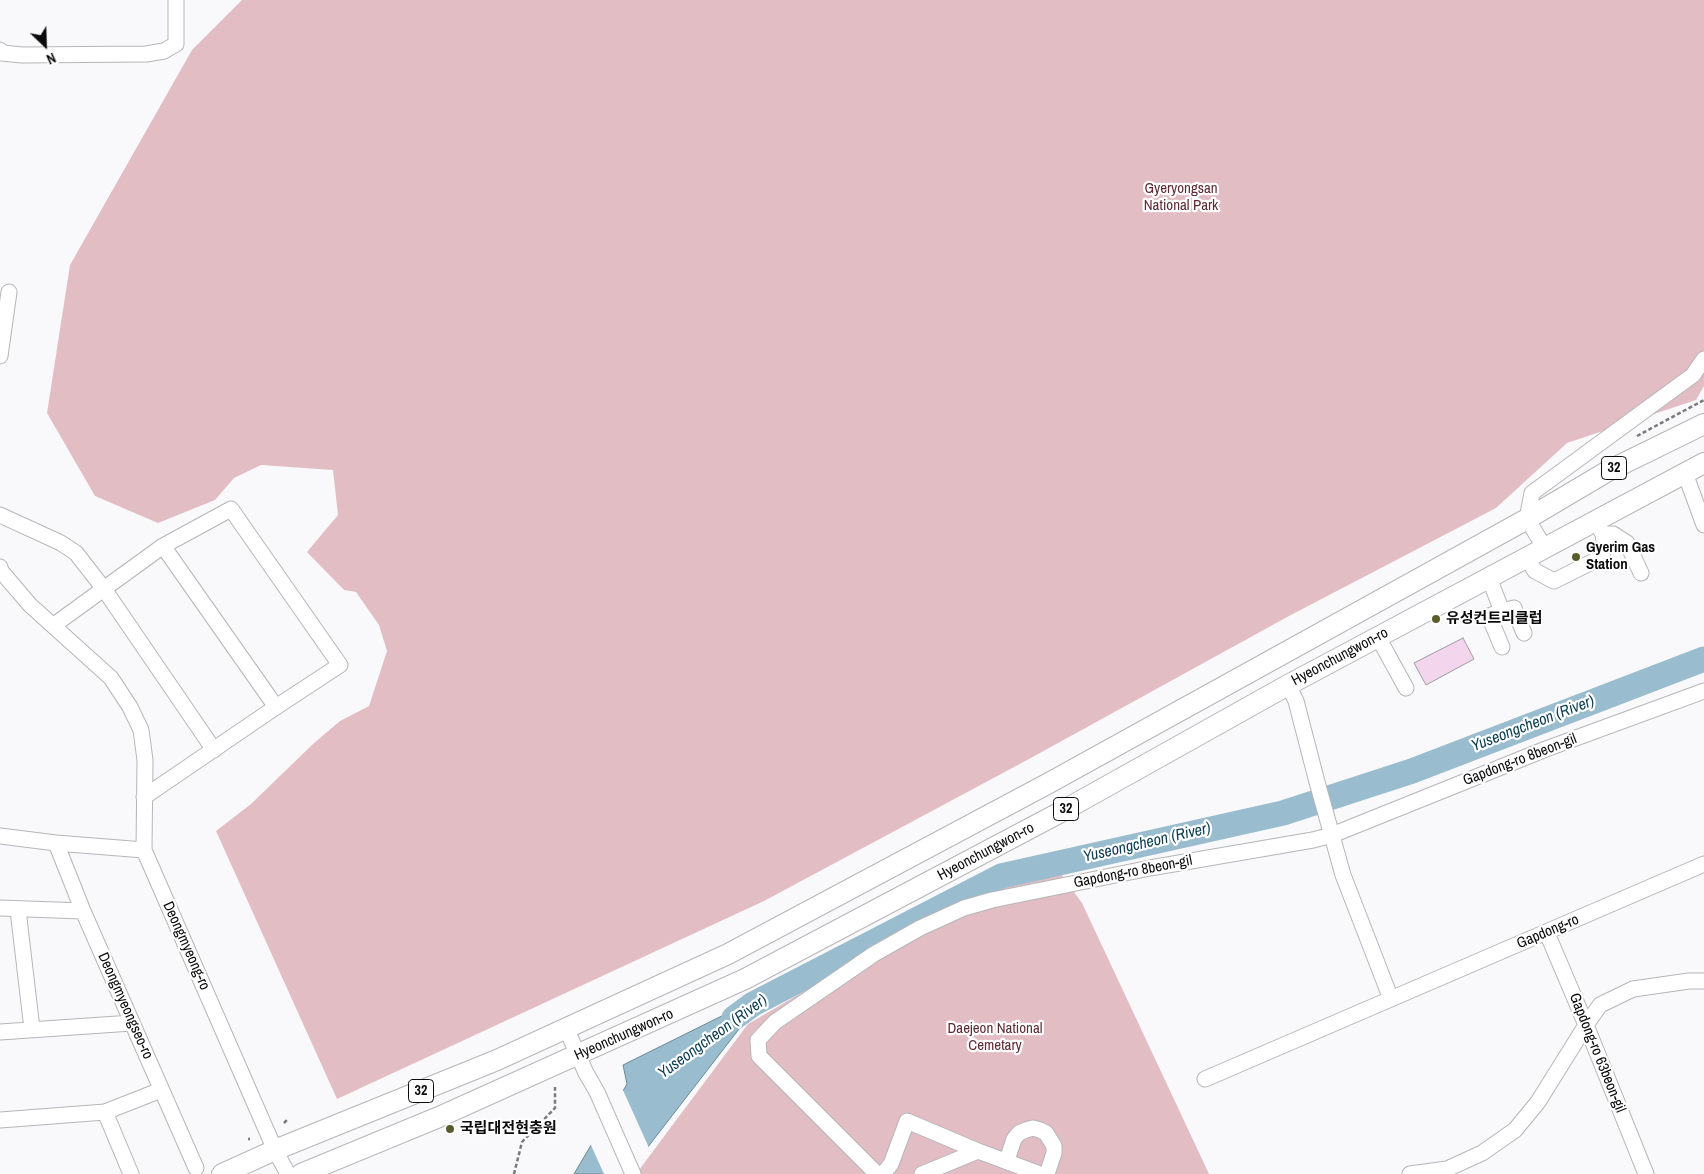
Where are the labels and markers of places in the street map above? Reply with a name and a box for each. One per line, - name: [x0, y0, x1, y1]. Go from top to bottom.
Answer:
- place label: Gyerim Gas Station: [1586, 539, 1655, 574]
- marker: Gyerim Gas Station: [1570, 551, 1582, 563]
- place label: 유성컨트리클럽: [1446, 610, 1543, 628]
- marker: 유성컨트리클럽: [1430, 613, 1442, 625]
- place label: 국립대전현충원: [460, 1120, 557, 1138]
- marker: 국립대전현충원: [444, 1123, 456, 1135]

